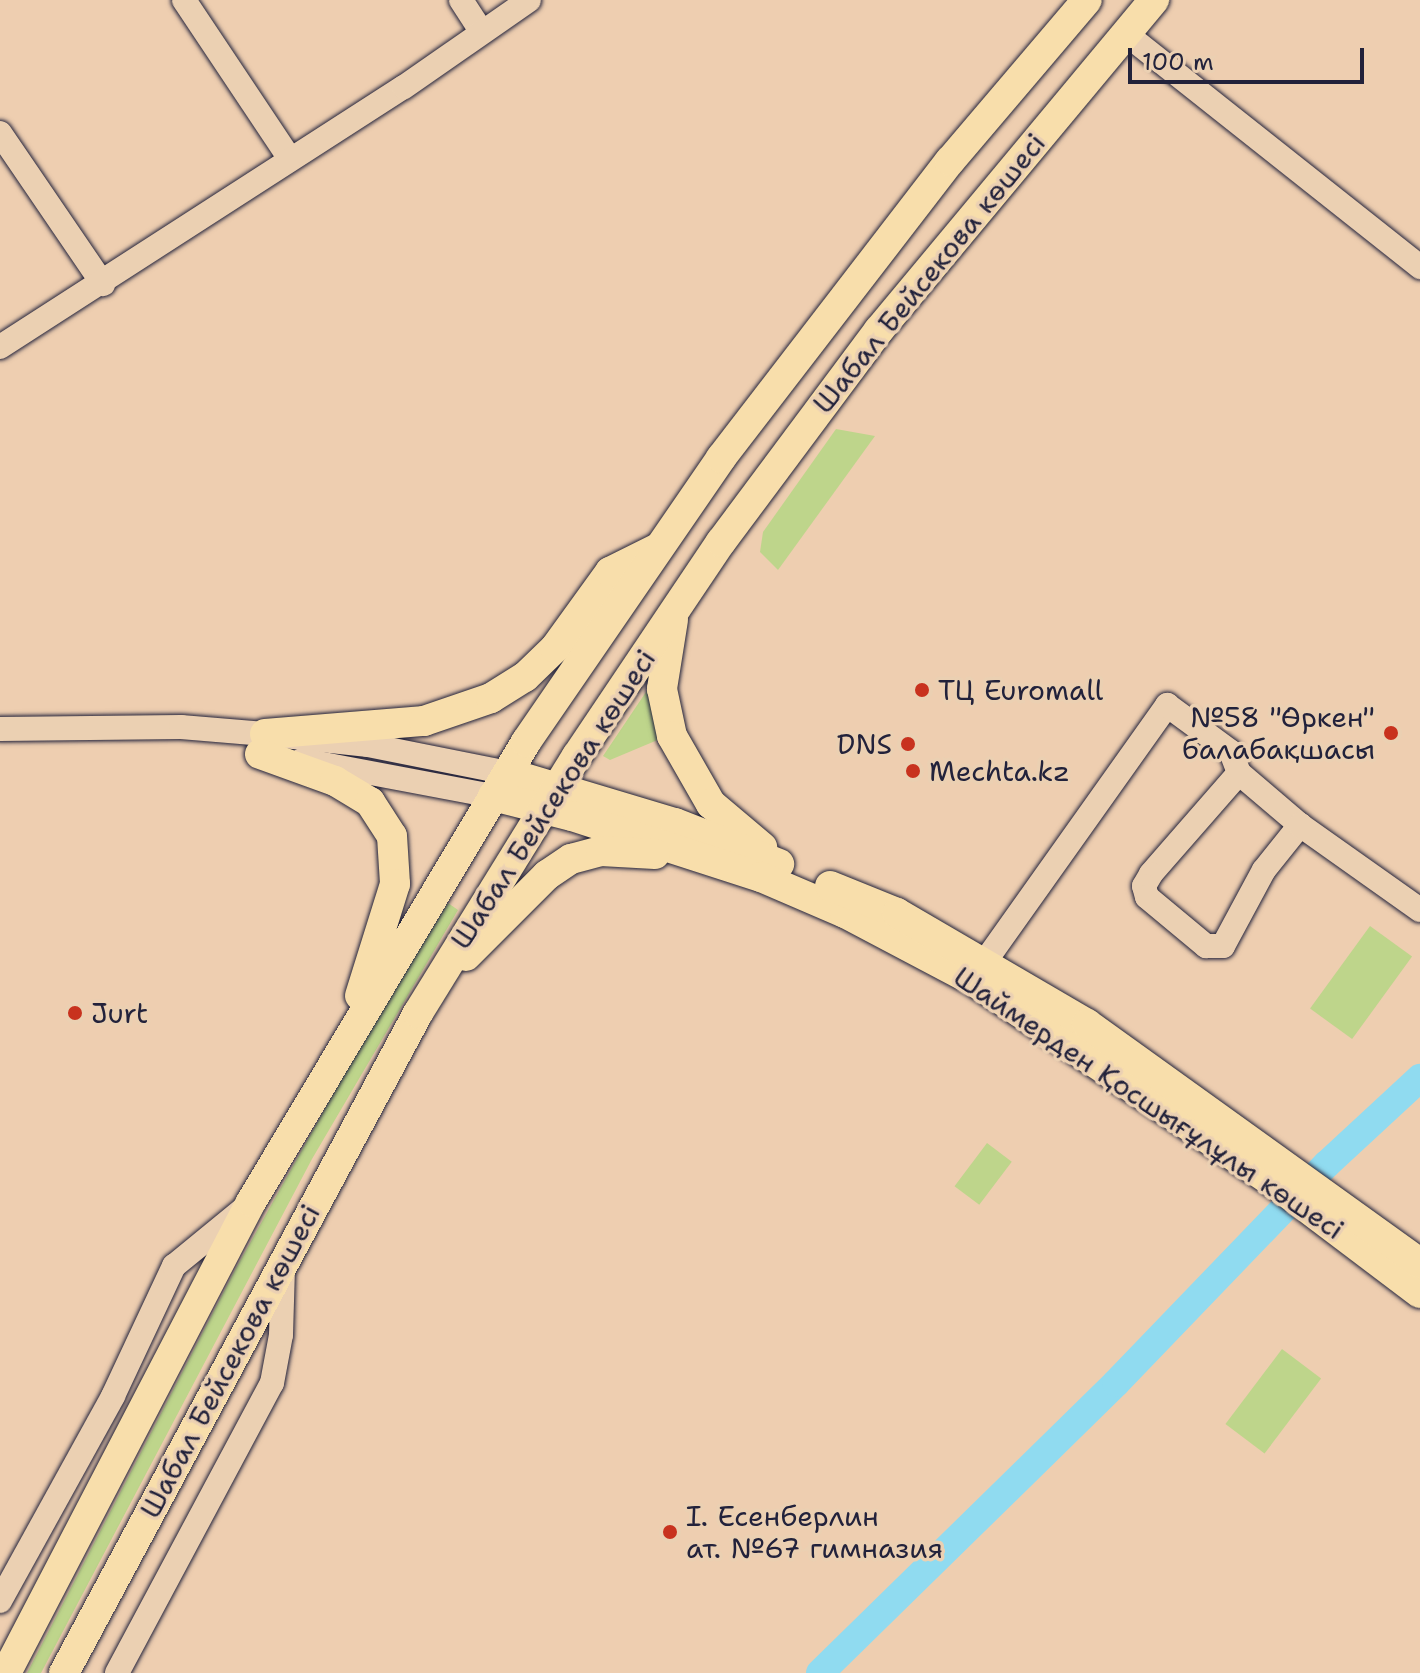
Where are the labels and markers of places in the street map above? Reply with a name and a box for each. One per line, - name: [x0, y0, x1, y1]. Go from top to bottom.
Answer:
- place label: ТЦ Euromall: [938, 673, 1103, 707]
- marker: ТЦ Euromall: [913, 681, 931, 699]
- place label: №58 "Өркен" балабақшасы: [1182, 700, 1375, 766]
- marker: №58 "Өркен" балабақшасы: [1382, 724, 1400, 742]
- place label: DNS: [837, 727, 892, 761]
- marker: DNS: [899, 735, 917, 753]
- place label: Mechta.kz: [929, 754, 1070, 788]
- marker: Mechta.kz: [904, 762, 922, 780]
- place label: Jurt: [91, 996, 148, 1030]
- marker: Jurt: [66, 1004, 84, 1022]
- place label: І. Есенберлин ат. №67 гимназия: [686, 1499, 943, 1565]
- marker: І. Есенберлин ат. №67 гимназия: [661, 1523, 679, 1541]

